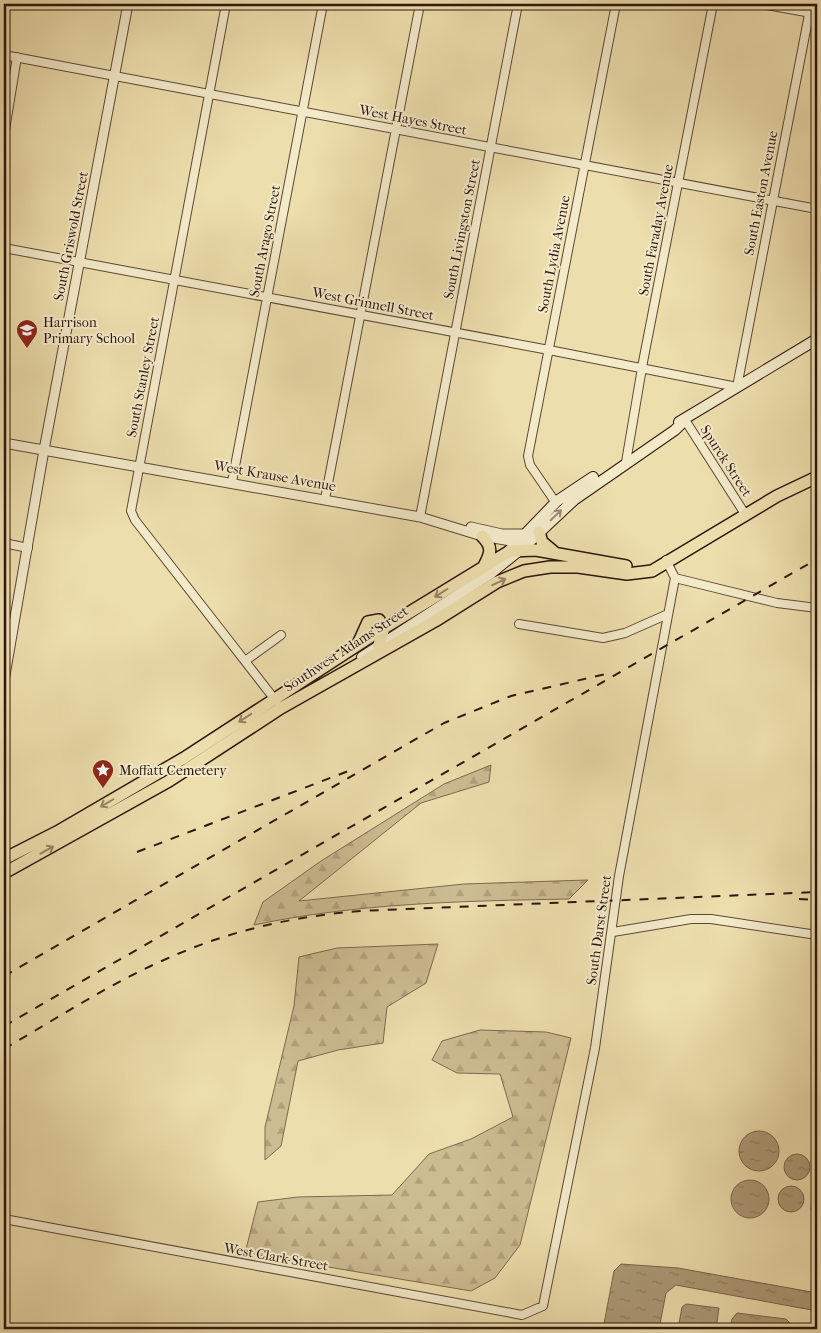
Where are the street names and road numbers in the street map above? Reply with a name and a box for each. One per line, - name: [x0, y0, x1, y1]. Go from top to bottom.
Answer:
- street label: West Hayes Street: [357, 101, 468, 139]
- street label: South Easton Avenue: [741, 129, 781, 257]
- street label: South Livingston Street: [440, 158, 484, 300]
- street label: South Faraday Avenue: [635, 163, 677, 297]
- street label: South Griswold Street: [50, 170, 92, 302]
- street label: South Arago Street: [246, 183, 284, 299]
- street label: South Lydia Avenue: [534, 194, 574, 314]
- street label: West Grinnell Street: [310, 284, 435, 324]
- street label: South Stanley Street: [123, 315, 163, 439]
- street label: Spurck Street: [697, 422, 755, 500]
- street label: West Krause Avenue: [212, 457, 337, 495]
- street label: Southwest Adams Street: [281, 602, 411, 696]
- street label: South Darst Street: [583, 874, 615, 986]
- street label: West Clark Street: [221, 1239, 330, 1275]

